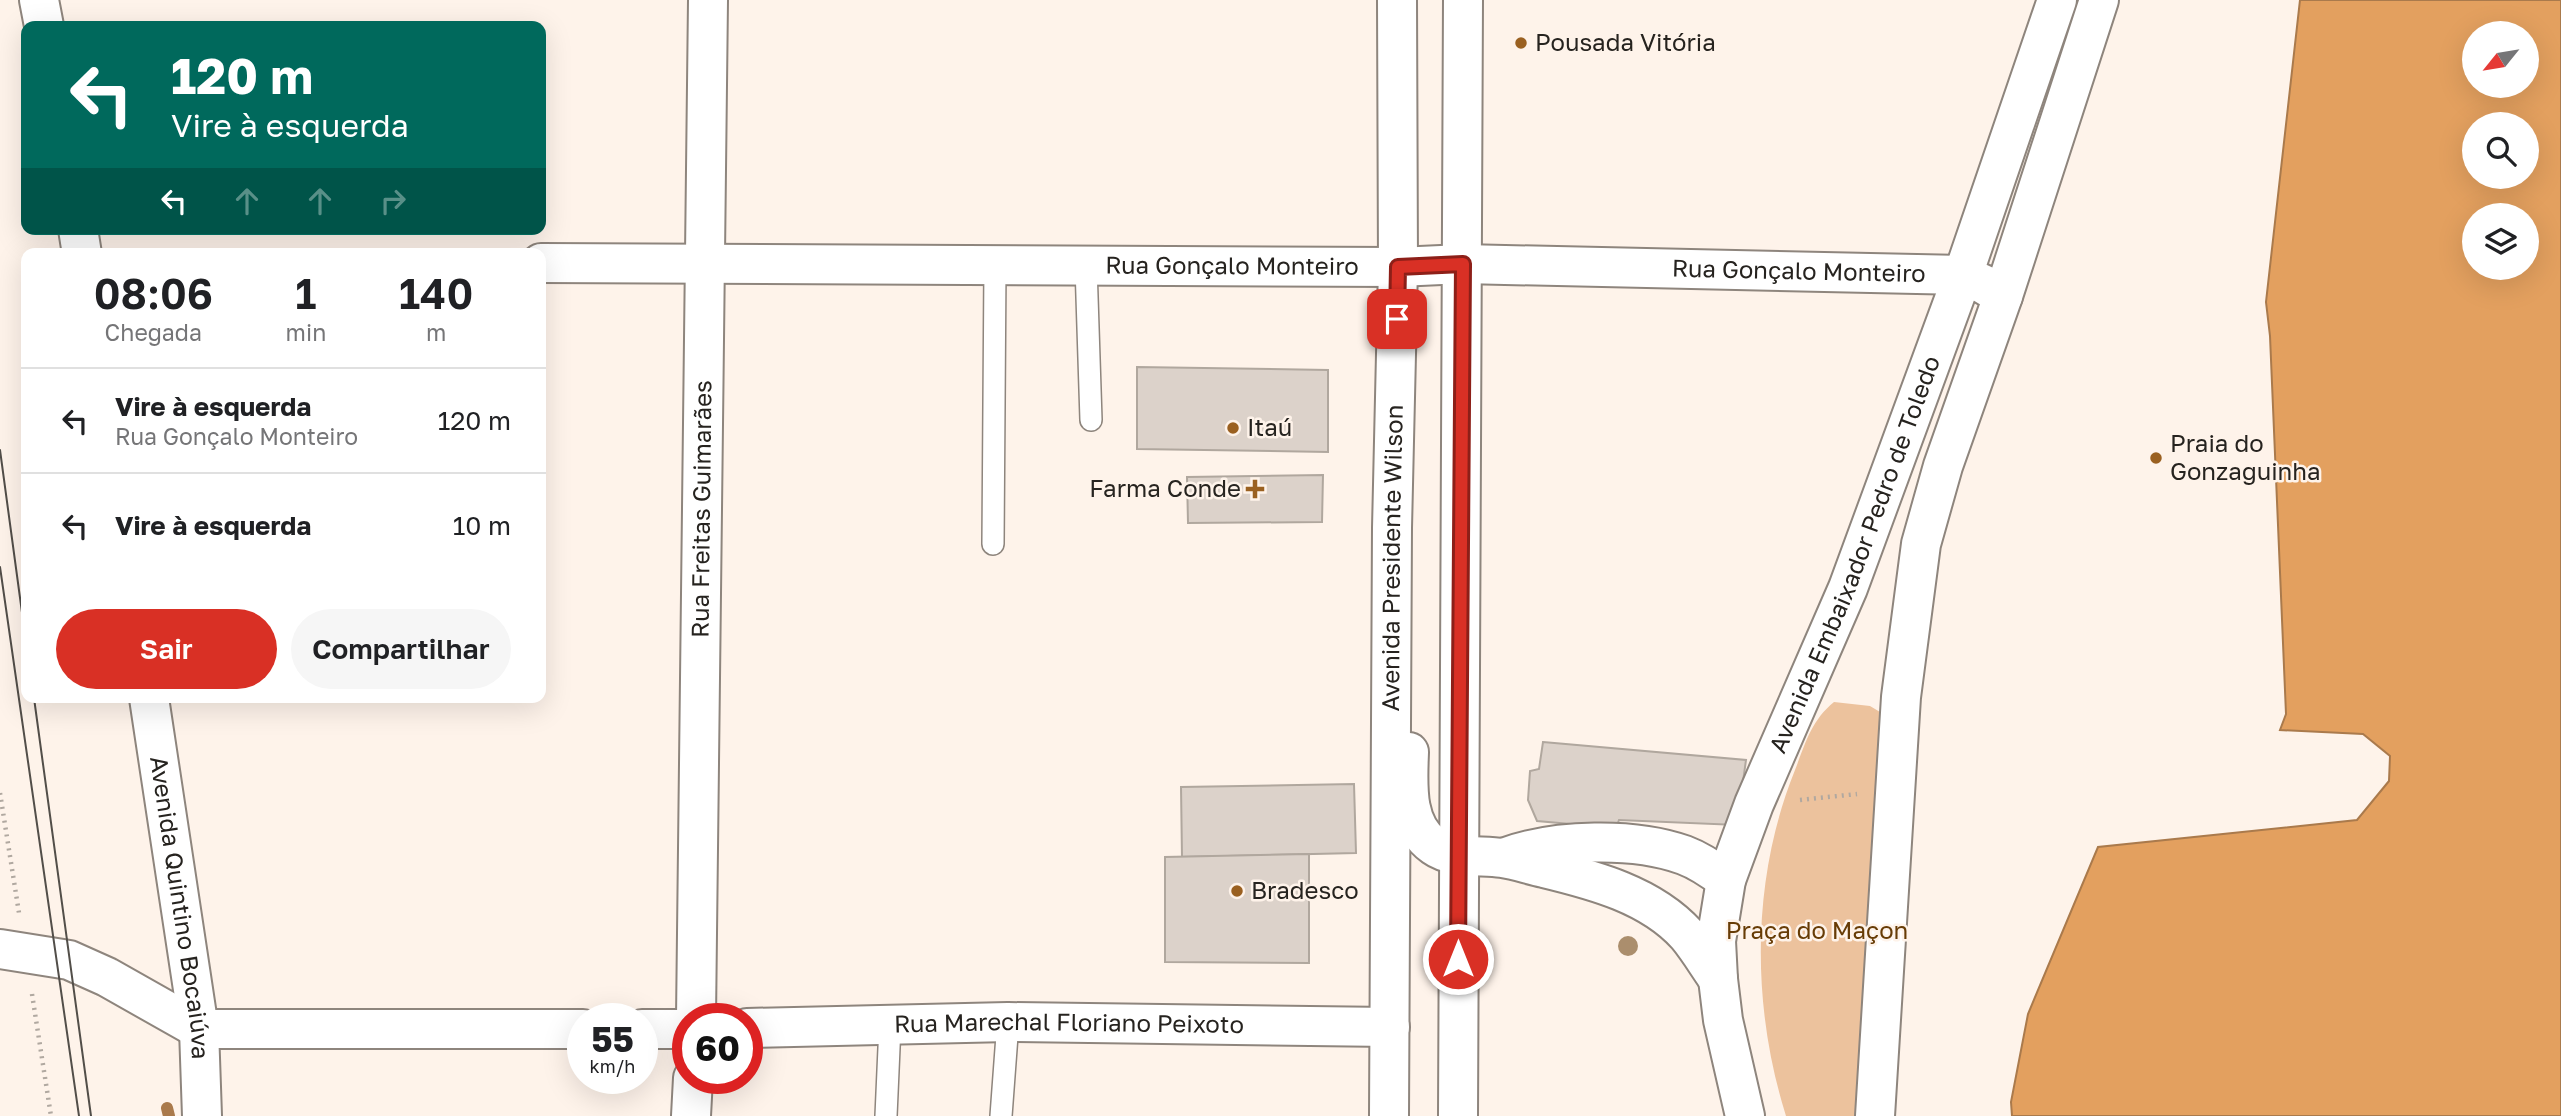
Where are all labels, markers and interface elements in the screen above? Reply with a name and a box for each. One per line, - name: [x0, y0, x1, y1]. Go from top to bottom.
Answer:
- north arrow: [2462, 21, 2539, 98]
- map controls: [2462, 21, 2539, 280]
- place label: Pousada Vitória: [1535, 27, 1716, 56]
- marker: Pousada Vitória: [1513, 35, 1529, 51]
- text: 120 m: [171, 46, 313, 105]
- icon: left: [56, 49, 147, 140]
- text: Vire à esquerda: [171, 106, 409, 144]
- button: search: [2462, 112, 2539, 189]
- icon: left: [155, 182, 193, 220]
- icon: ahead: [228, 182, 266, 220]
- icon: ahead: [301, 182, 339, 220]
- icon: right: [374, 182, 412, 220]
- button: layers: [2462, 203, 2539, 280]
- street label: Rua Gonçalo Monteiro: [1105, 250, 1359, 280]
- street label: Rua Gonçalo Monteiro: [1672, 253, 1926, 287]
- text: 08:06: [94, 268, 213, 318]
- text: 1: [295, 268, 317, 318]
- text: 140: [399, 268, 473, 318]
- pin: [1367, 289, 1427, 349]
- icon: arrive: [1378, 300, 1416, 338]
- text: Chegada: [105, 318, 202, 346]
- text: min: [286, 318, 326, 346]
- text: m: [426, 318, 446, 346]
- street label: Avenida Embaixador Pedro de Toledo: [1762, 351, 1945, 757]
- street label: Rua Freitas Guimarães: [684, 380, 717, 638]
- text: Vire à esquerda: [115, 391, 311, 422]
- icon: left: [56, 402, 94, 440]
- street label: Avenida Presidente Wilson: [1375, 404, 1408, 711]
- text: 120 m: [438, 405, 511, 436]
- place label: Itaú: [1247, 412, 1292, 441]
- marker: Itaú: [1225, 420, 1241, 436]
- text: Rua Gonçalo Monteiro: [115, 422, 358, 450]
- place label: Praia do Gonzaguinha: [2170, 428, 2321, 485]
- marker: Praia do Gonzaguinha: [2148, 450, 2164, 466]
- place label: Farma Conde: [1089, 473, 1241, 502]
- marker: Farma Conde: [1247, 481, 1263, 497]
- icon: left: [56, 507, 94, 545]
- text: Vire à esquerda: [115, 510, 311, 541]
- text: 10 m: [453, 510, 511, 541]
- button: Sair: [56, 609, 277, 689]
- button: Compartilhar: [291, 609, 511, 689]
- street label: Avenida Quintino Bocaiúva: [145, 754, 216, 1060]
- place label: Bradesco: [1251, 875, 1359, 904]
- marker: Bradesco: [1229, 883, 1245, 899]
- park label: Praça do Maçon: [1726, 915, 1908, 944]
- position arrow: [1421, 922, 1495, 996]
- speed limit sign: 60: [672, 1003, 763, 1094]
- street label: Rua Marechal Floriano Peixoto: [894, 1006, 1244, 1038]
- text: 55: [591, 1018, 634, 1060]
- text: km/h: [590, 1055, 635, 1077]

